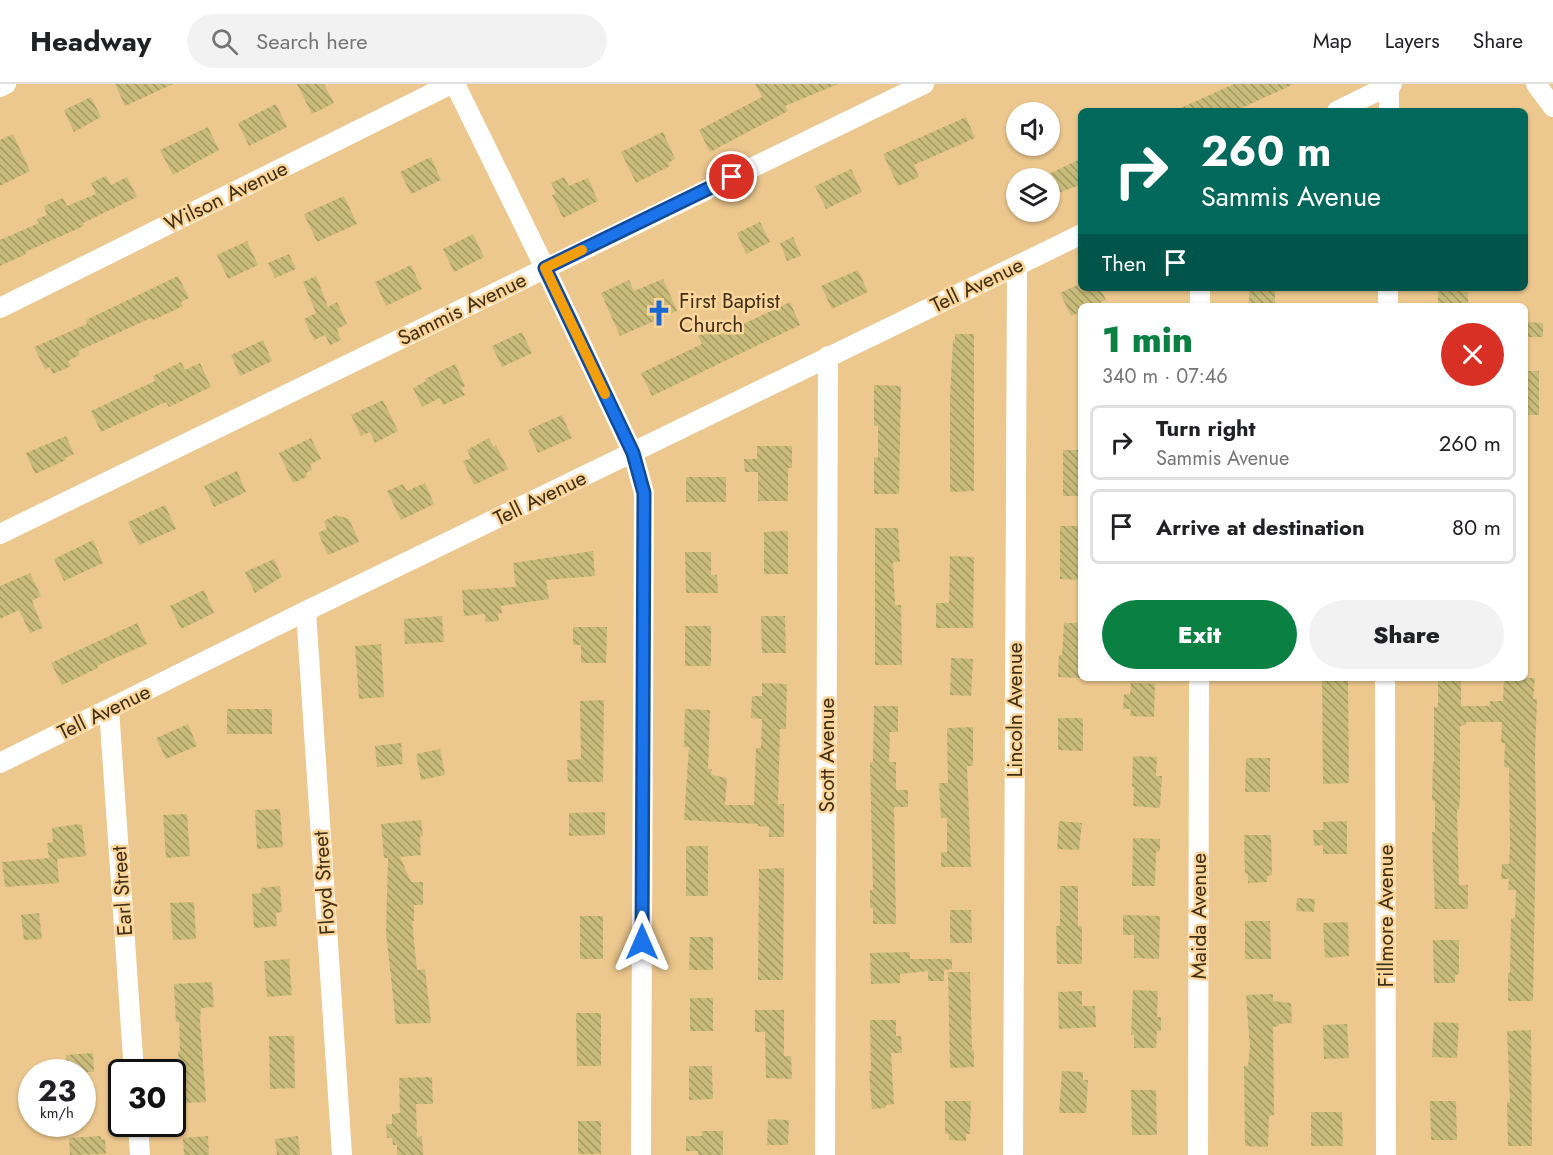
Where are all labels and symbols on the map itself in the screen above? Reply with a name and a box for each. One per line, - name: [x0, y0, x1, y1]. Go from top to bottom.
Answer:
- pin: [706, 151, 757, 202]
- street label: Wilson Avenue: [159, 153, 293, 239]
- street label: Tell Avenue: [926, 250, 1029, 320]
- street label: Sammis Avenue: [393, 265, 532, 353]
- place label: First Baptist Church: [679, 286, 780, 340]
- church icon: First Baptist Church: [644, 298, 674, 328]
- street label: Tell Avenue: [489, 463, 592, 533]
- street label: Lincoln Avenue: [1000, 642, 1030, 778]
- street label: Tell Avenue: [53, 677, 156, 747]
- street label: Scott Avenue: [812, 697, 842, 812]
- street label: Floyd Street: [305, 830, 343, 936]
- street label: Fillmore Avenue: [1371, 844, 1401, 987]
- street label: Earl Street: [104, 845, 140, 937]
- street label: Maida Avenue: [1184, 853, 1214, 979]
- position arrow: [610, 910, 674, 974]
- speed limit sign: 30: [108, 1059, 186, 1137]

